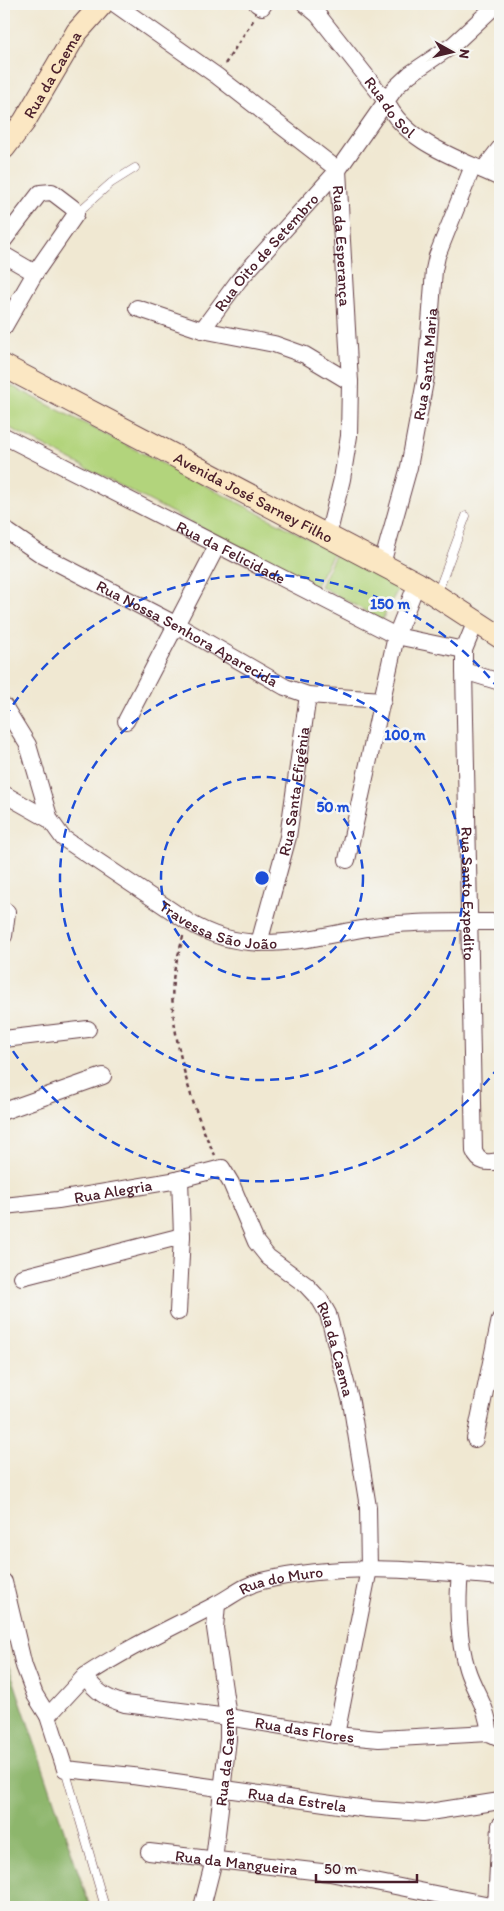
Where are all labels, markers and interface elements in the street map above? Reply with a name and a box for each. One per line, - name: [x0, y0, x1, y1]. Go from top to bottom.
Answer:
- street label: Rua da Caema: [19, 27, 85, 122]
- north arrow: [426, 28, 476, 78]
- text: N: [455, 48, 473, 60]
- street label: Rua do Sol: [361, 72, 420, 142]
- street label: Rua da Esperança: [329, 185, 355, 308]
- street label: Rua Oito de Setembro: [210, 189, 322, 315]
- street label: Rua Santa Maria: [408, 306, 441, 422]
- street label: Avenida José Sarney Filho: [171, 448, 336, 547]
- street label: Rua da Felicidade: [174, 516, 289, 588]
- street label: Rua Nossa Senhora Aparecida: [93, 575, 282, 691]
- text: 150 m: [370, 595, 410, 613]
- street label: Rua Santa Efigênia: [274, 725, 313, 858]
- text: 100 m: [384, 726, 426, 744]
- text: 50 m: [316, 798, 350, 816]
- street label: Rua Santo Expedito: [458, 826, 480, 961]
- centre of rings: [253, 869, 271, 887]
- street label: Travessa São João: [156, 896, 277, 952]
- street label: Rua Alegria: [72, 1175, 154, 1207]
- street label: Rua da Caema: [313, 1298, 359, 1399]
- street label: Rua do Muro: [235, 1562, 324, 1599]
- street label: Rua da Caema: [211, 1706, 238, 1807]
- street label: Rua das Flores: [254, 1712, 355, 1746]
- street label: Rua da Estrela: [247, 1783, 348, 1816]
- street label: Rua da Mangueira: [174, 1846, 299, 1879]
- scale bar: [316, 1851, 418, 1883]
- text: 50 m: [324, 1860, 357, 1878]

